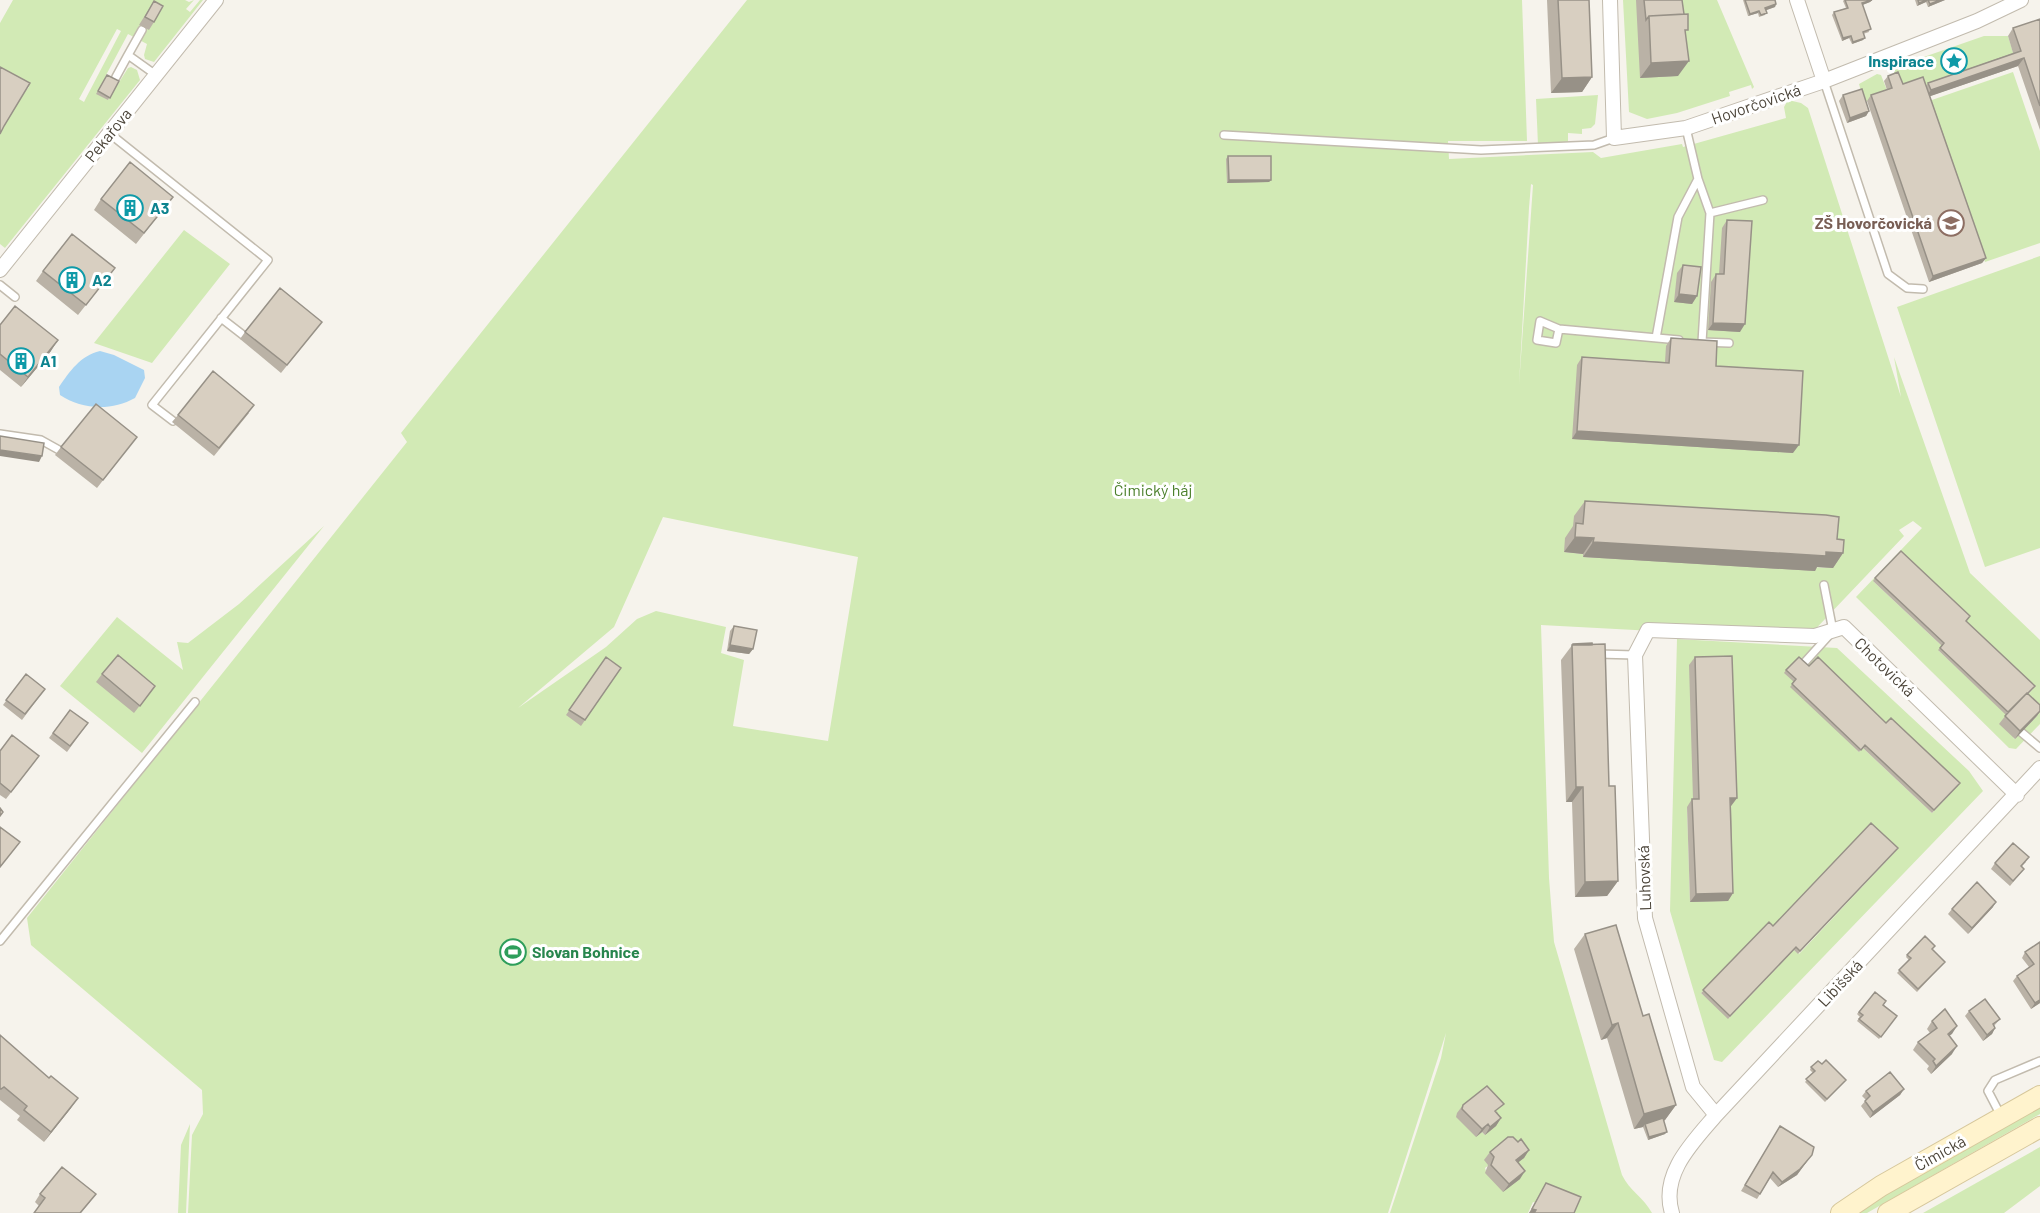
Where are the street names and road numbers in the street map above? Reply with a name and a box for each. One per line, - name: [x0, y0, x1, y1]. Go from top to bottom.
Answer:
- street label: Hovorčovická: [1709, 79, 1803, 128]
- street label: Pekařova: [80, 104, 135, 165]
- street label: Chotovická: [1851, 633, 1920, 700]
- street label: Luhovská: [1633, 845, 1654, 911]
- street label: Libišská: [1813, 955, 1866, 1010]
- street label: Čimická: [1911, 1131, 1969, 1174]

